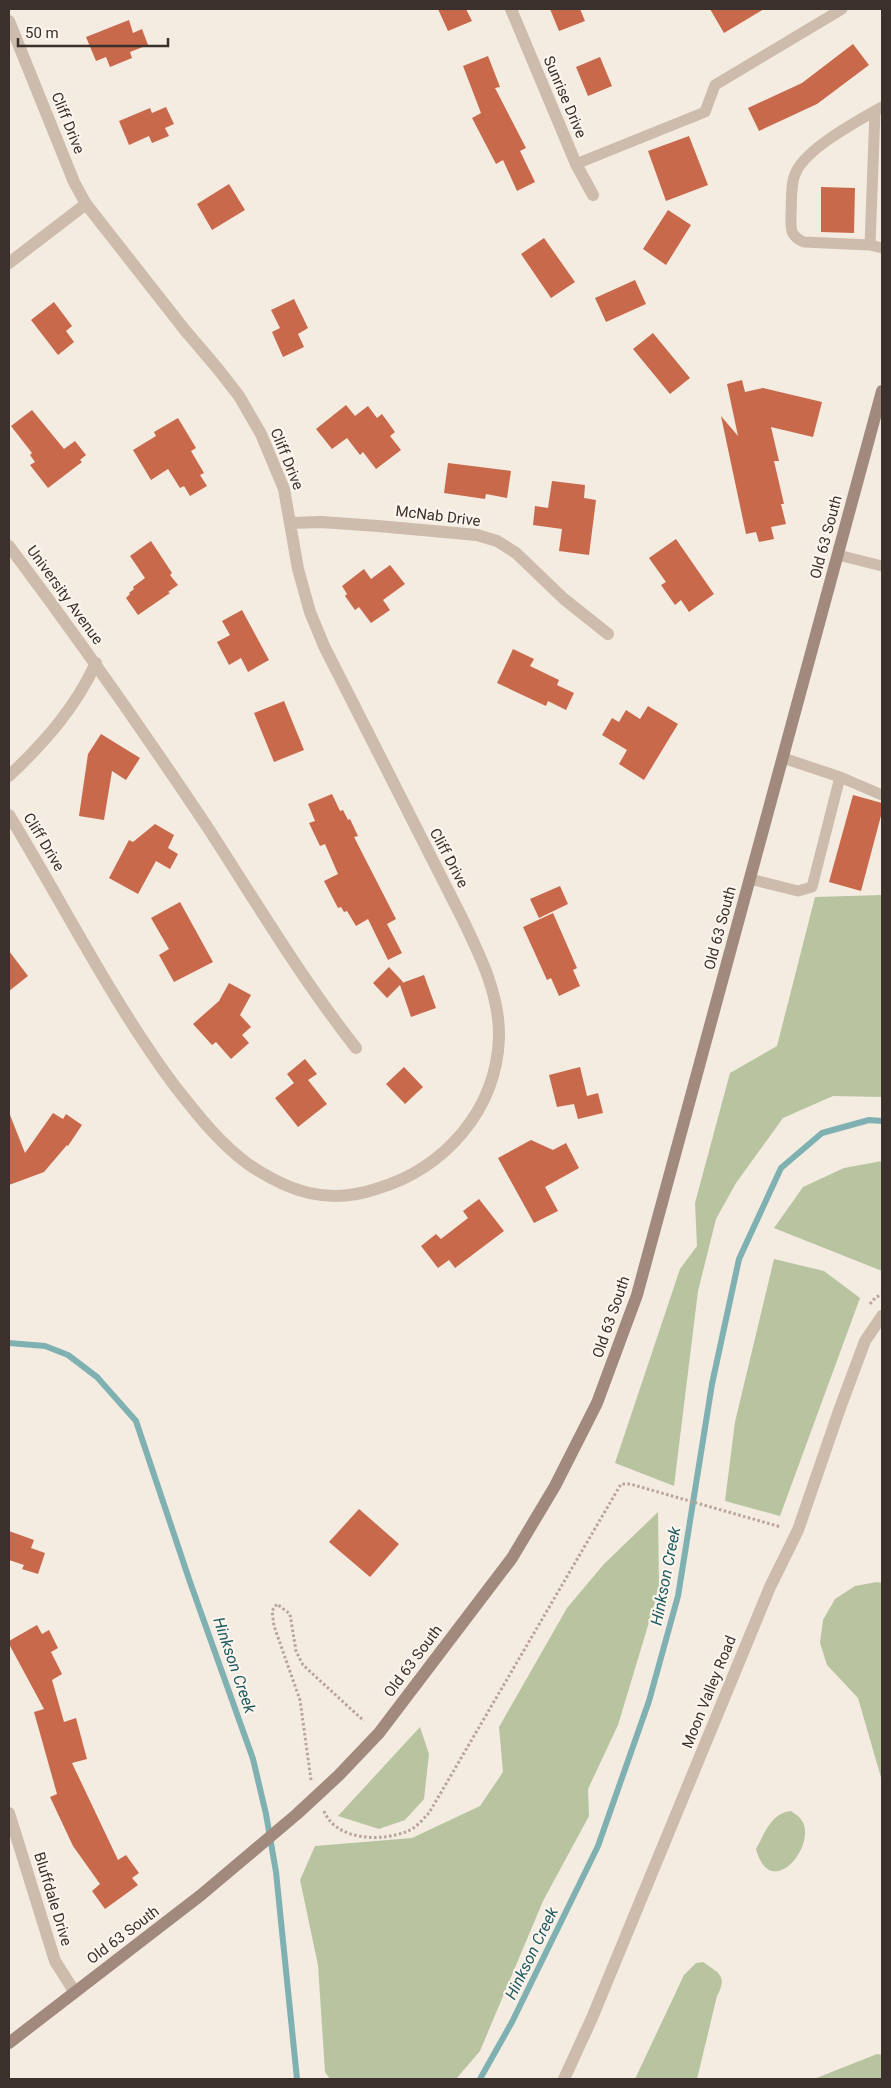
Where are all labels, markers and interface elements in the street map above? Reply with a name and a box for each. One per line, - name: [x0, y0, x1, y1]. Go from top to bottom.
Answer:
- scale bar: [18, 15, 168, 47]
- text: 50 m: [25, 24, 59, 42]
- street label: Sunrise Drive: [540, 53, 590, 141]
- street label: Cliff Drive: [47, 90, 89, 156]
- street label: Cliff Drive: [266, 426, 308, 492]
- street label: Old 63 South: [806, 493, 846, 581]
- street label: McNab Drive: [394, 502, 482, 530]
- street label: University Avenue: [23, 542, 107, 648]
- street label: Cliff Drive: [20, 810, 68, 874]
- street label: Cliff Drive: [426, 825, 472, 891]
- street label: Old 63 South: [700, 884, 740, 972]
- street label: Old 63 South: [589, 1274, 633, 1360]
- water label: Hinkson Creek: [647, 1524, 685, 1627]
- water label: Hinkson Creek: [209, 1615, 260, 1717]
- street label: Old 63 South: [380, 1621, 446, 1701]
- street label: Moon Valley Road: [678, 1633, 740, 1751]
- street label: Bluffdale Drive: [30, 1850, 76, 1948]
- street label: Old 63 South: [83, 1902, 163, 1968]
- water label: Hinkson Creek: [501, 1903, 562, 2002]

